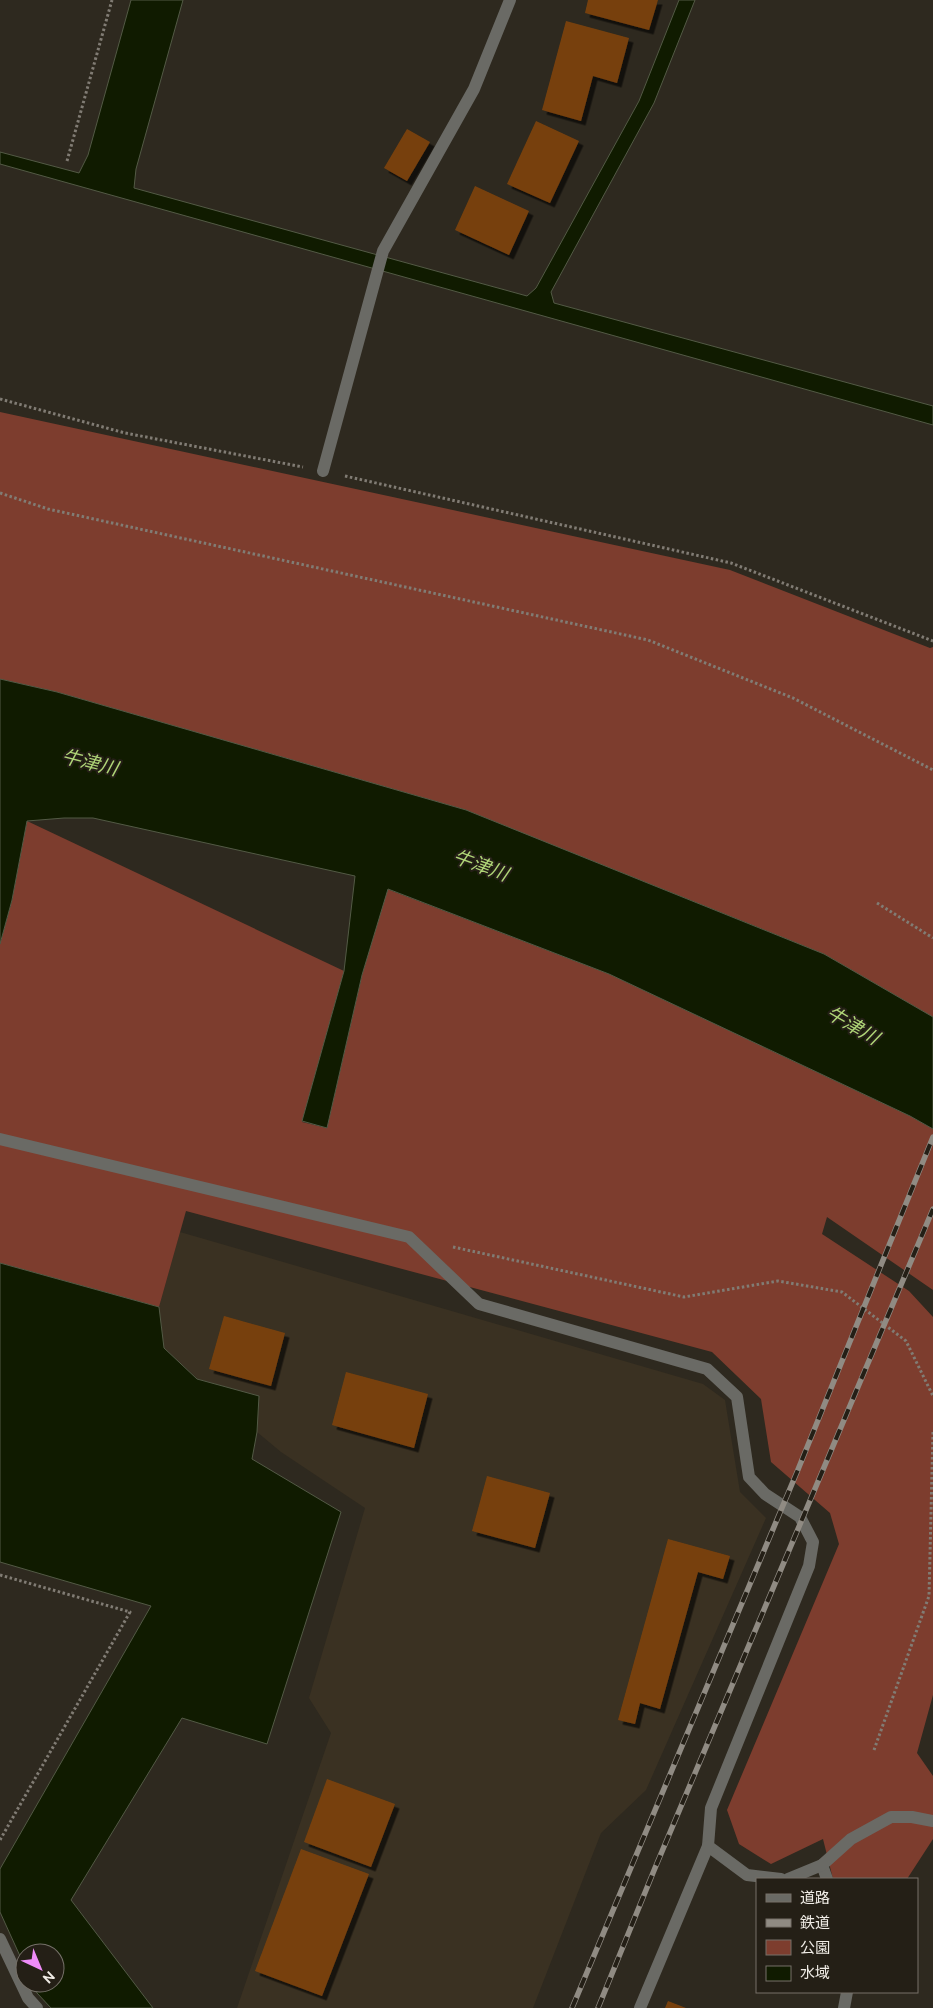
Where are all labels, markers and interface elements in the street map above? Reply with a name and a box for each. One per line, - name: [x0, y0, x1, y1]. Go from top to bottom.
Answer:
- water label: 牛津川: [60, 744, 122, 780]
- water label: 牛津川: [450, 845, 513, 886]
- water label: 牛津川: [823, 1001, 885, 1050]
- legend: [756, 1878, 918, 1993]
- text: 道路: [800, 1889, 830, 1906]
- text: 鉄道: [800, 1914, 830, 1931]
- text: 公園: [800, 1939, 830, 1956]
- north arrow: [15, 1943, 65, 1993]
- text: 水域: [800, 1964, 830, 1981]
- text: N: [40, 1968, 58, 1987]

